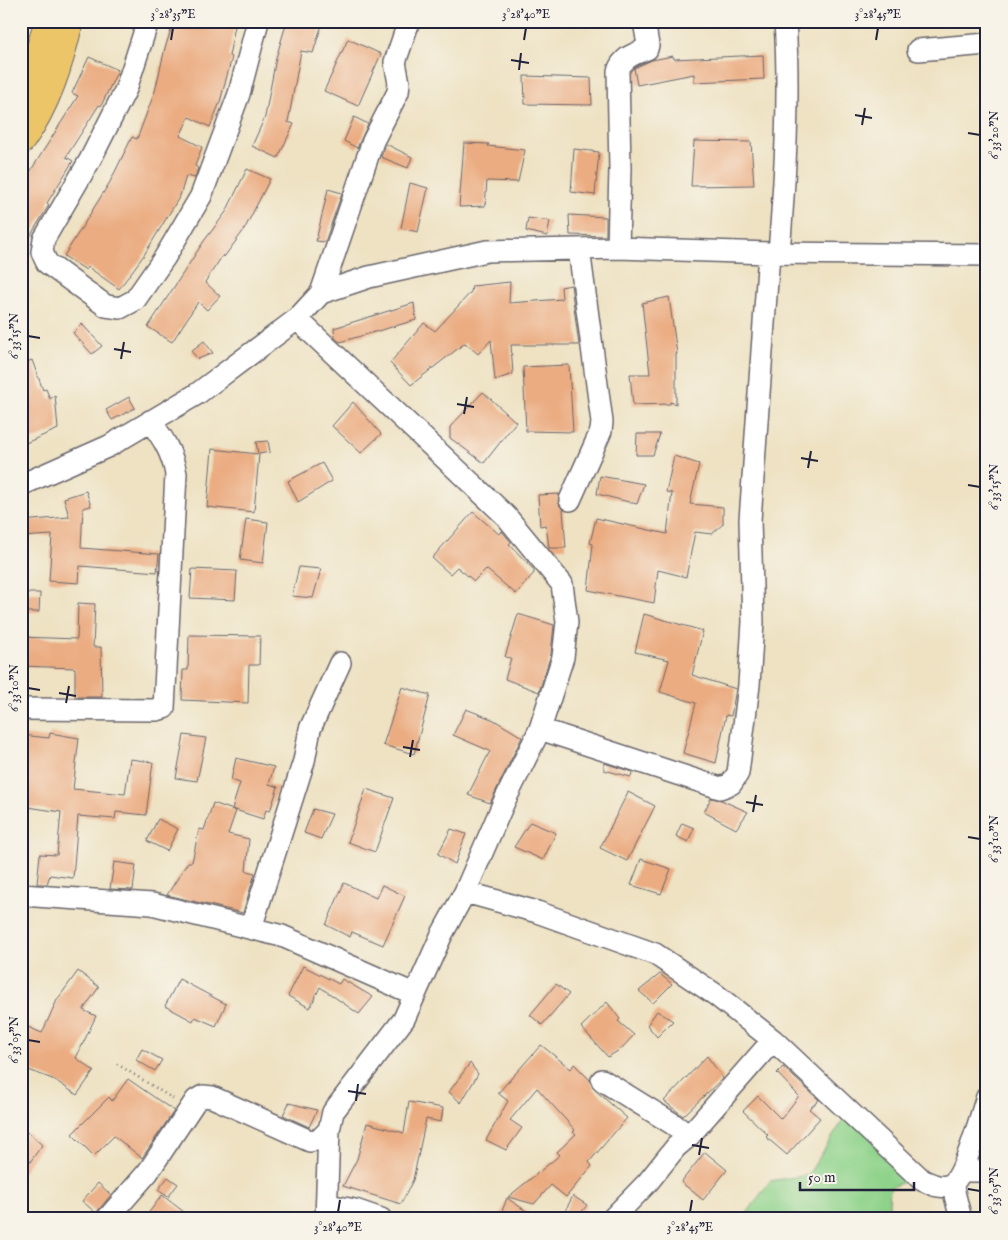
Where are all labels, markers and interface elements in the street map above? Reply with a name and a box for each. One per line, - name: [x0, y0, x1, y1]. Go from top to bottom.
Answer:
- text: 3°28'35"E: [150, 7, 196, 22]
- text: 3°28'40"E: [502, 7, 550, 22]
- text: 3°28'45"E: [855, 7, 901, 22]
- text: 6°33'20"N: [987, 110, 1002, 160]
- text: 6°33'15"N: [7, 312, 22, 359]
- text: 6°33'15"N: [987, 463, 1002, 510]
- text: 6°33'10"N: [7, 663, 22, 712]
- text: 6°33'10"N: [987, 814, 1002, 863]
- text: 6°33'05"N: [7, 1016, 22, 1064]
- scale bar: [800, 1160, 914, 1192]
- text: 6°33'05"N: [987, 1167, 1002, 1215]
- text: 50 m: [808, 1168, 836, 1187]
- text: 3°28'40"E: [314, 1220, 362, 1235]
- text: 3°28'45"E: [667, 1220, 713, 1235]

